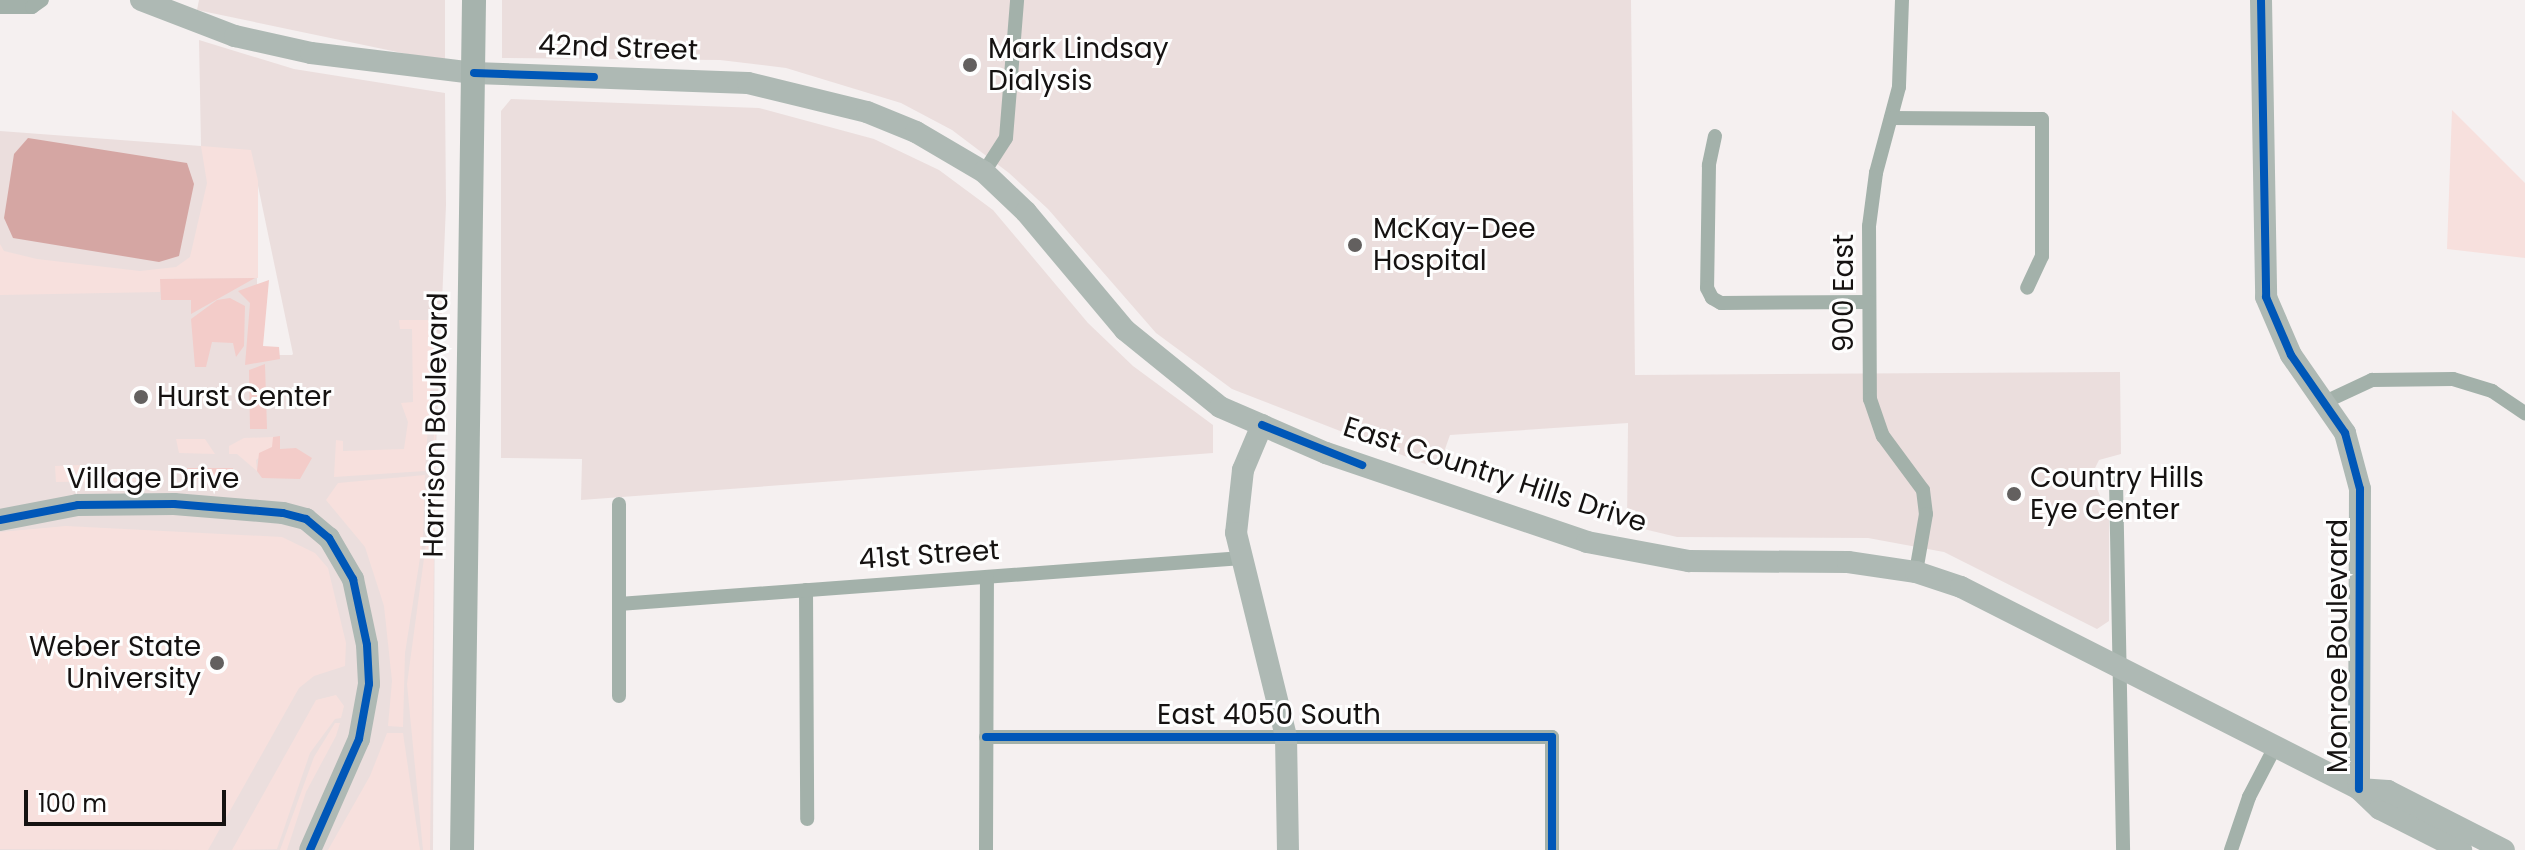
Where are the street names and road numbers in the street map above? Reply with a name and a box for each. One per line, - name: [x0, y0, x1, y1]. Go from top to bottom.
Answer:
- street label: 42nd Street: [537, 28, 699, 68]
- street label: 900 East: [1827, 234, 1861, 352]
- street label: Harrison Boulevard: [417, 292, 455, 558]
- street label: East Country Hills Drive: [1339, 410, 1651, 540]
- street label: Village Drive: [67, 462, 239, 496]
- street label: Monroe Boulevard: [2321, 519, 2355, 773]
- street label: 41st Street: [858, 533, 1000, 577]
- street label: East 4050 South: [1157, 698, 1381, 732]

